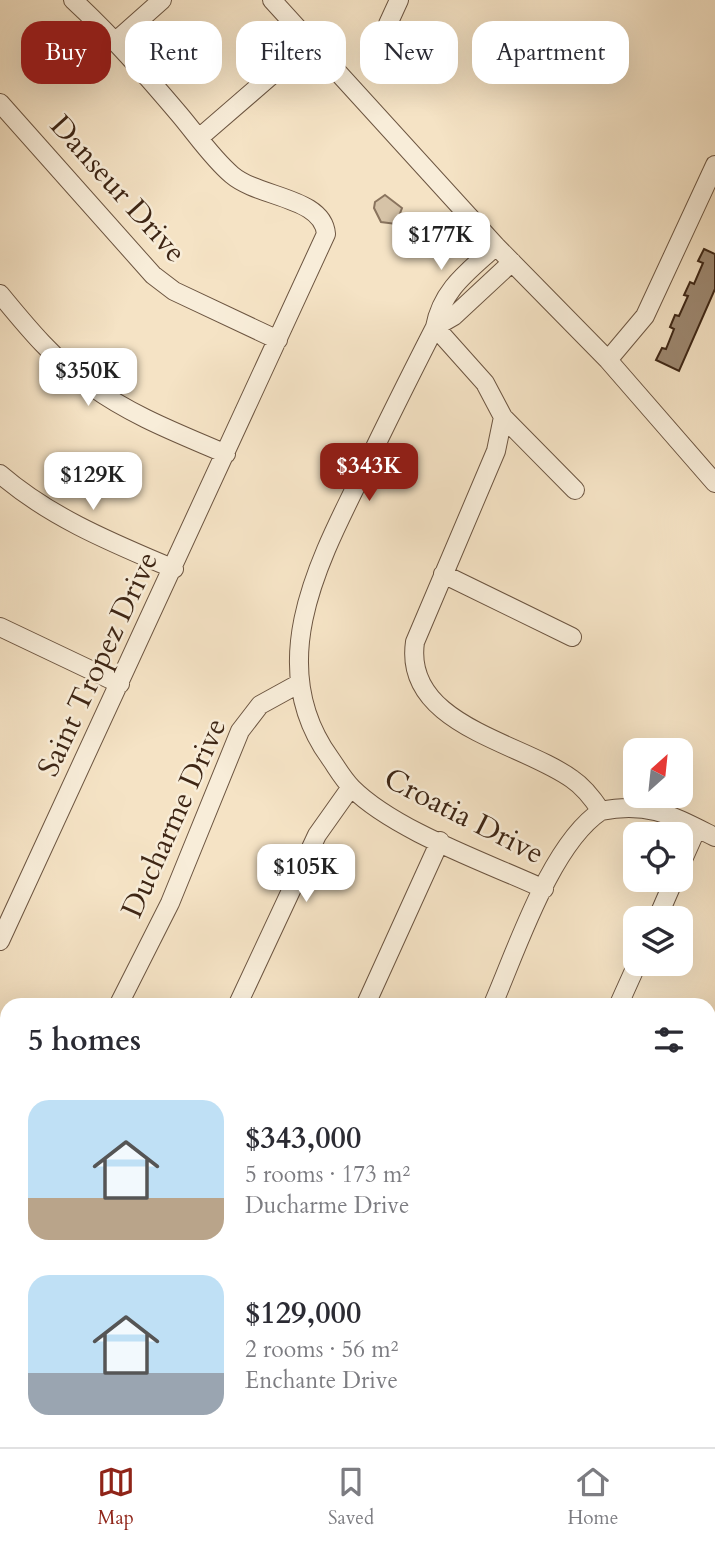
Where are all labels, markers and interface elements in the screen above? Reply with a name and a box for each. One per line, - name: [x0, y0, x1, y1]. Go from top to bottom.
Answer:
- chip: Buy: [21, 21, 111, 84]
- chip: Rent: [125, 21, 222, 84]
- chip: Filters: [236, 21, 346, 84]
- chip: New: [360, 21, 458, 84]
- chip: Apartment: [472, 21, 629, 84]
- street label: Danseur Drive: [41, 106, 195, 272]
- pin: $177K: [392, 212, 490, 272]
- text: $177K: [408, 219, 474, 250]
- pin: $350K: [39, 348, 137, 408]
- text: $350K: [55, 355, 121, 386]
- pin: $343K: [320, 444, 418, 503]
- text: $343K: [336, 450, 402, 481]
- pin: $129K: [44, 452, 142, 512]
- text: $129K: [60, 459, 126, 490]
- street label: Saint Tropez Drive: [28, 545, 168, 783]
- street label: Ducharme Drive: [112, 712, 236, 924]
- north arrow: [623, 738, 693, 808]
- map controls: [623, 738, 693, 976]
- street label: Croatia Drive: [377, 758, 551, 874]
- button: locate: [623, 822, 693, 892]
- pin: $105K: [257, 844, 355, 904]
- text: $105K: [273, 851, 339, 882]
- button: layers: [623, 906, 693, 976]
- text: 5 homes: [28, 1020, 141, 1061]
- icon: filters: [650, 1021, 688, 1059]
- text: $343,000: [245, 1118, 361, 1159]
- icon: home: [84, 1128, 168, 1212]
- text: 5 rooms · 173 m²: [245, 1159, 410, 1190]
- text: Ducharme Drive: [245, 1190, 409, 1221]
- text: $129,000: [245, 1293, 361, 1334]
- icon: home: [84, 1303, 168, 1387]
- text: 2 rooms · 56 m²: [245, 1334, 398, 1365]
- text: Enchante Drive: [245, 1365, 398, 1396]
- tab: Map: [97, 1463, 135, 1531]
- tab: Saved: [328, 1463, 374, 1531]
- tab: Home: [567, 1463, 618, 1531]

